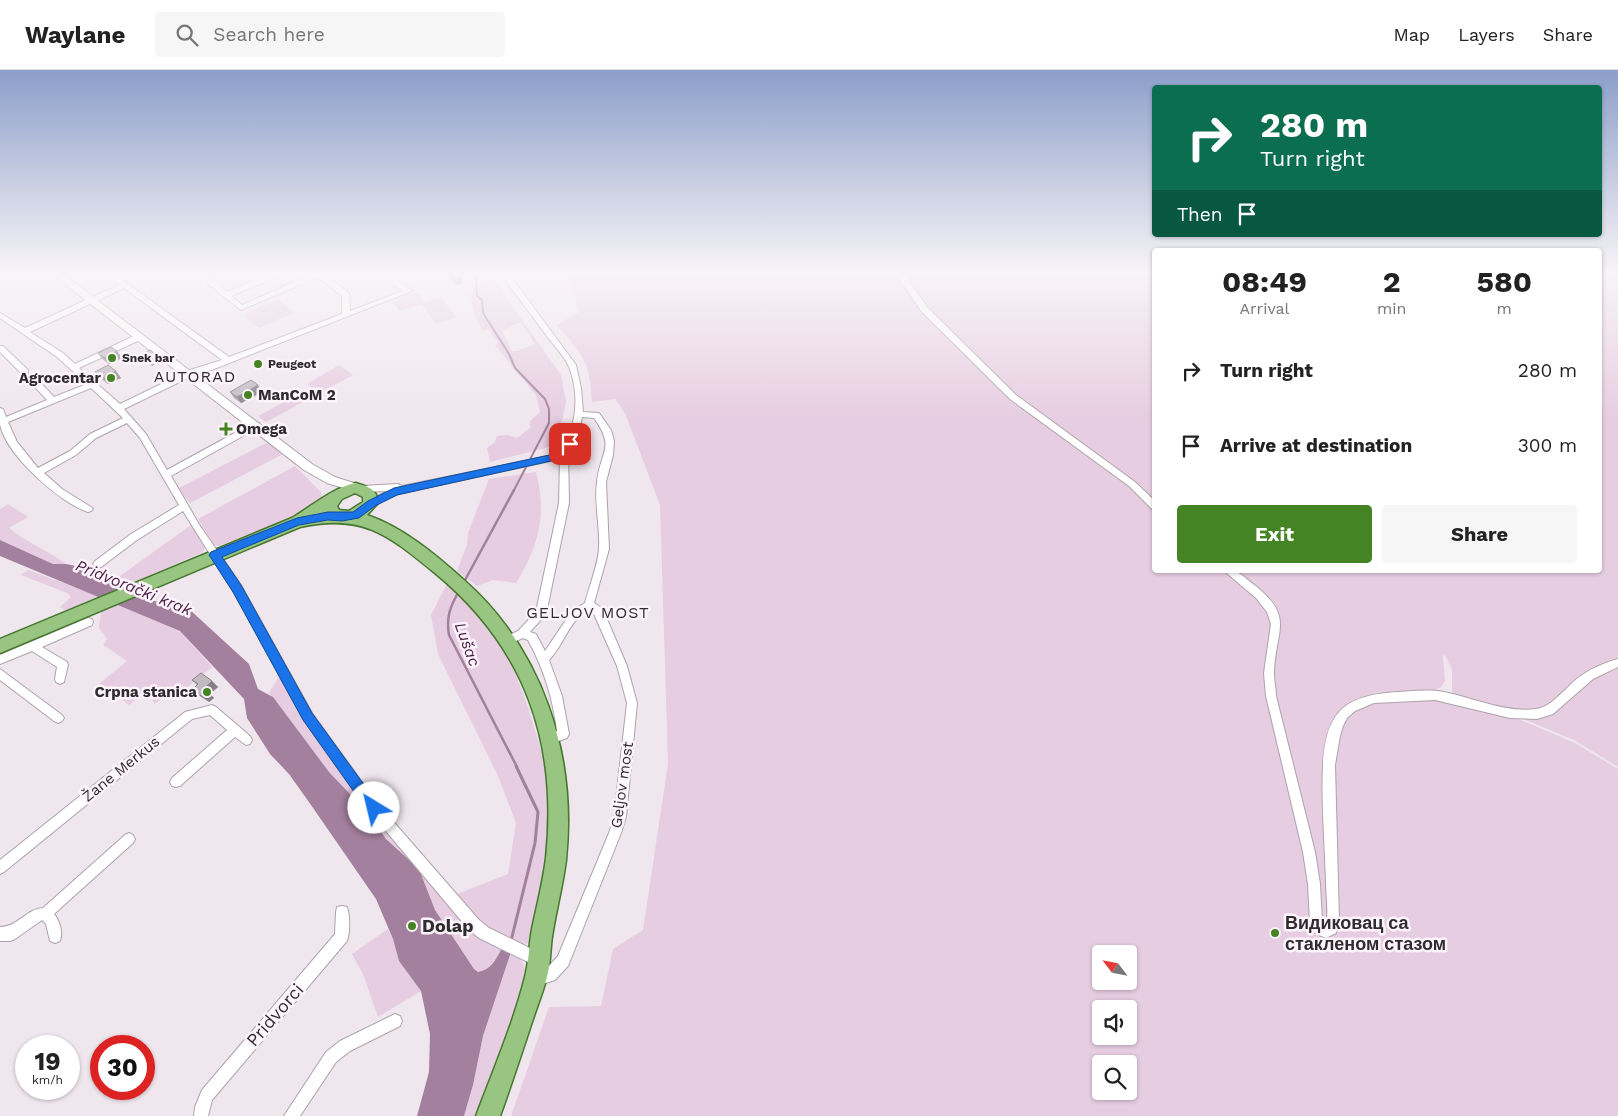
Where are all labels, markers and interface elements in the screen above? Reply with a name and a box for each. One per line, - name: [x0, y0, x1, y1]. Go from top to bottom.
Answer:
- search box: [155, 12, 505, 57]
- text: Waylane: [25, 21, 125, 49]
- icon: search: [173, 21, 201, 49]
- text: Search here: [213, 23, 325, 46]
- text: Map: [1393, 24, 1430, 45]
- text: Layers: [1458, 24, 1515, 45]
- text: Share: [1543, 24, 1593, 45]
- text: 280 m: [1260, 104, 1368, 146]
- icon: right: [1177, 105, 1242, 170]
- text: Turn right: [1260, 146, 1365, 171]
- icon: arrive: [1233, 200, 1261, 228]
- text: Then: [1177, 203, 1223, 226]
- text: 08:49: [1222, 264, 1307, 299]
- text: 2: [1383, 264, 1401, 299]
- text: 580: [1476, 264, 1532, 299]
- text: Arrival: [1240, 299, 1289, 318]
- text: min: [1377, 299, 1406, 318]
- text: m: [1497, 299, 1512, 318]
- place label: Snek bar: [122, 351, 175, 365]
- marker: Snek bar: [106, 352, 118, 364]
- place label: Peugeot: [268, 357, 317, 371]
- icon: right: [1177, 357, 1205, 385]
- marker: Peugeot: [252, 358, 264, 370]
- text: Turn right: [1220, 359, 1313, 382]
- text: 280 m: [1518, 359, 1577, 382]
- district label: AUTORAD: [154, 367, 236, 386]
- place label: Agrocentar: [19, 369, 102, 387]
- marker: Agrocentar: [105, 372, 117, 384]
- place label: ManCoM 2: [258, 386, 336, 404]
- marker: ManCoM 2: [242, 389, 254, 401]
- place label: Omega: [236, 420, 287, 438]
- marker: Omega: [220, 423, 232, 435]
- pin: [549, 423, 591, 465]
- icon: arrive: [556, 430, 584, 458]
- icon: arrive: [1177, 432, 1205, 460]
- text: Arrive at destination: [1220, 434, 1412, 457]
- text: 300 m: [1518, 434, 1577, 457]
- button: Exit: [1177, 505, 1372, 563]
- button: Share: [1382, 505, 1577, 563]
- water label: Pridvorački krak: [73, 556, 196, 620]
- district label: GELJOV MOST: [526, 603, 650, 622]
- water label: Lušac: [451, 620, 484, 669]
- place label: Crpna stanica: [95, 683, 197, 701]
- marker: Crpna stanica: [201, 686, 213, 698]
- street label: Žane Merkus: [79, 732, 163, 806]
- street label: Geljov most: [607, 740, 637, 829]
- position arrow: [347, 781, 399, 833]
- place label: Видиковац са стакленом стазом: [1285, 912, 1446, 954]
- place label: Dolap: [422, 915, 473, 936]
- marker: Dolap: [406, 920, 418, 932]
- marker: Видиковац са стакленом стазом: [1269, 927, 1281, 939]
- north arrow: [1092, 945, 1138, 990]
- map controls: [1092, 945, 1137, 1100]
- street label: Pridvorci: [242, 979, 308, 1050]
- button: sound: [1092, 1000, 1137, 1045]
- speed limit sign: 30: [90, 1035, 155, 1100]
- text: 19: [34, 1047, 61, 1076]
- button: search: [1092, 1055, 1137, 1100]
- text: km/h: [32, 1073, 63, 1087]

